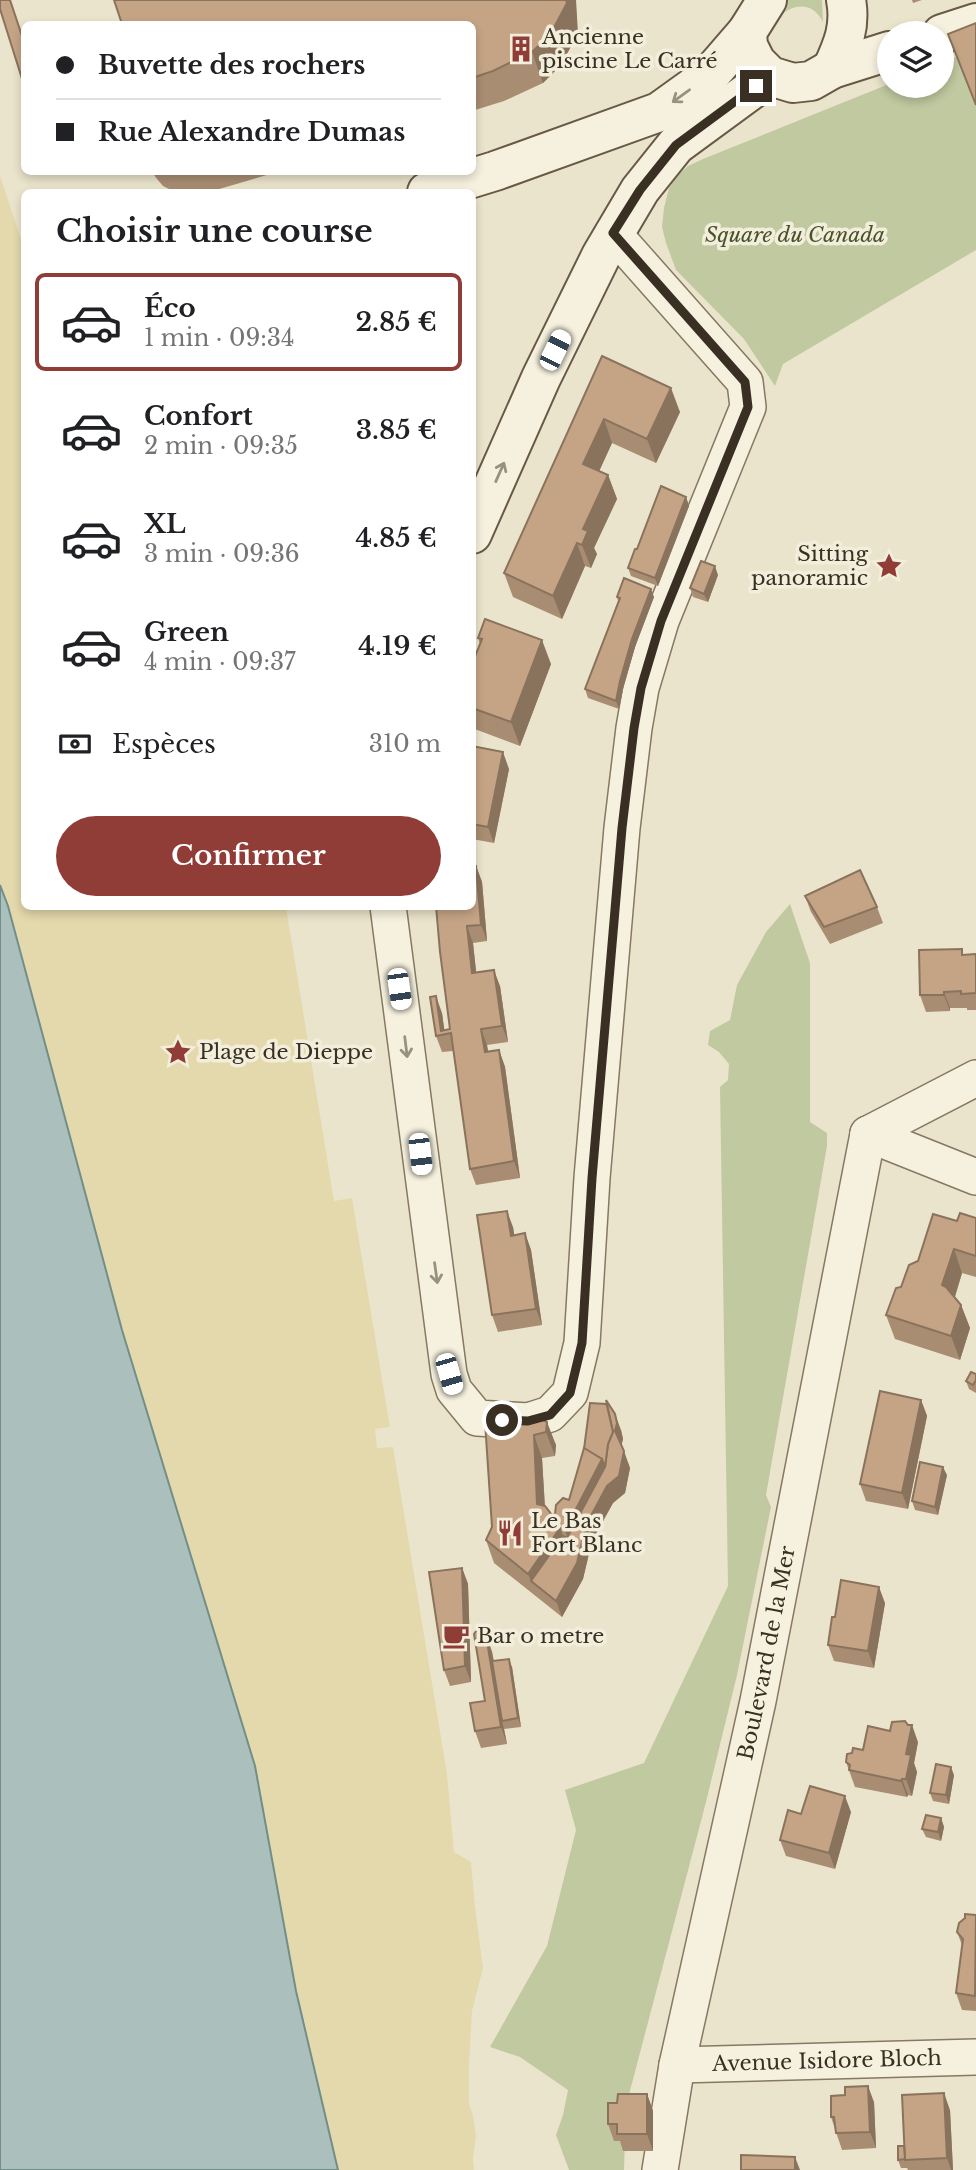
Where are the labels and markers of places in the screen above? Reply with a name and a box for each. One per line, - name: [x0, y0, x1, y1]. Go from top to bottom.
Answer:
- place label: Ancienne piscine Le Carré: [541, 24, 718, 74]
- building icon: Ancienne piscine Le Carré: [506, 34, 536, 64]
- place label: Sitting panoramic: [751, 541, 868, 591]
- place icon: Sitting panoramic: [874, 551, 904, 581]
- place icon: Plage de Dieppe: [163, 1037, 193, 1067]
- place label: Plage de Dieppe: [199, 1039, 373, 1065]
- place label: Le Bas Fort Blanc: [531, 1508, 642, 1558]
- restaurant icon: Le Bas Fort Blanc: [495, 1518, 525, 1548]
- cafe icon: Bar o metre: [441, 1621, 471, 1651]
- place label: Bar o metre: [477, 1623, 604, 1649]

